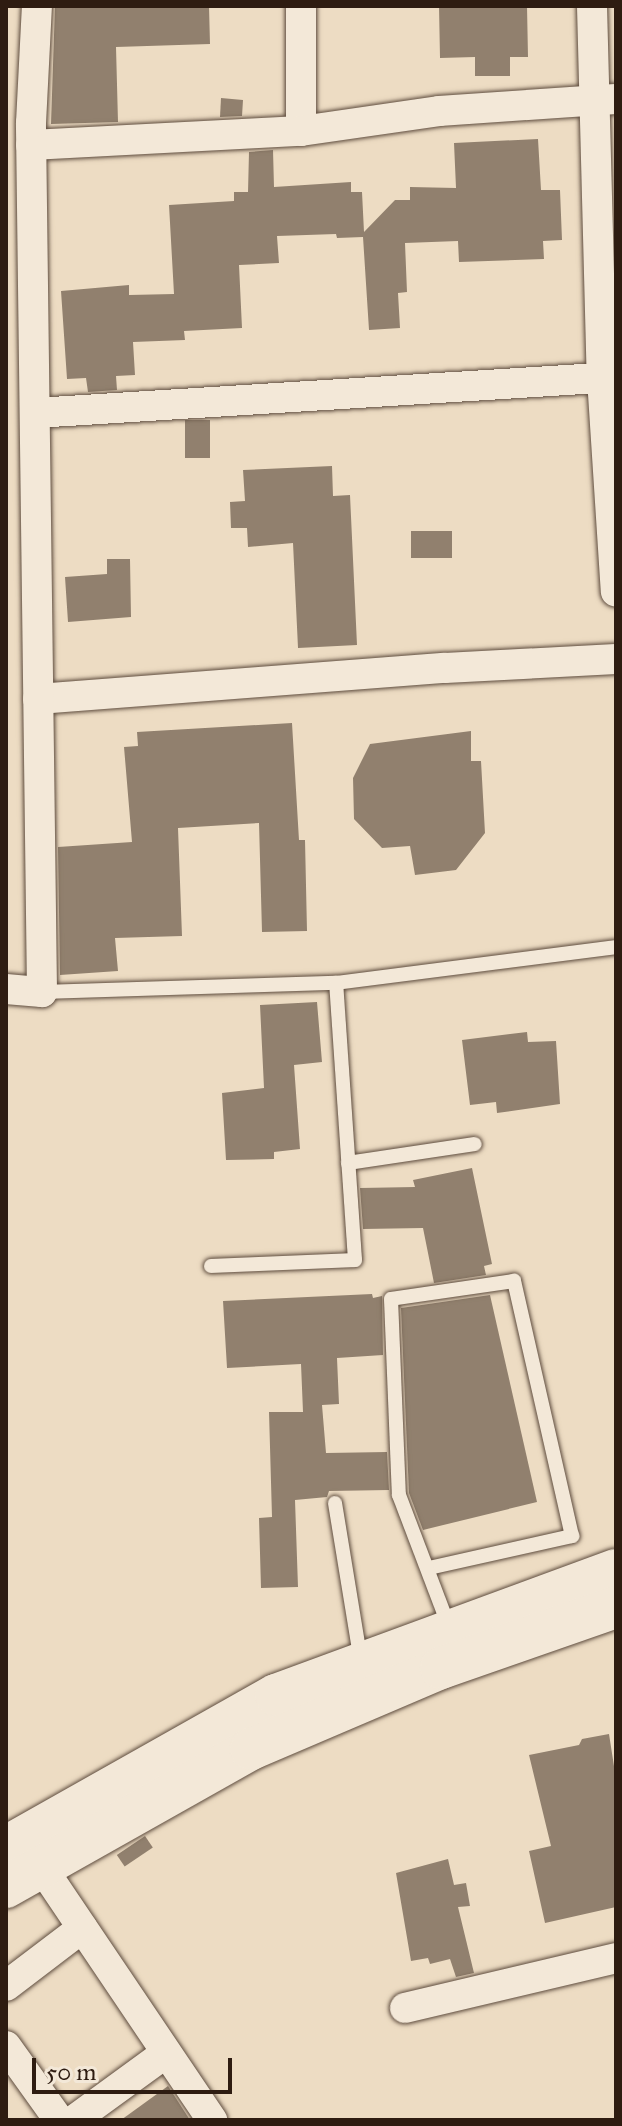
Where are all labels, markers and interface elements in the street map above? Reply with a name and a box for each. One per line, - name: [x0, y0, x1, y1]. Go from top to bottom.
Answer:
- scale bar: [36, 2042, 236, 2092]
- text: 50 m: [46, 2057, 96, 2087]

